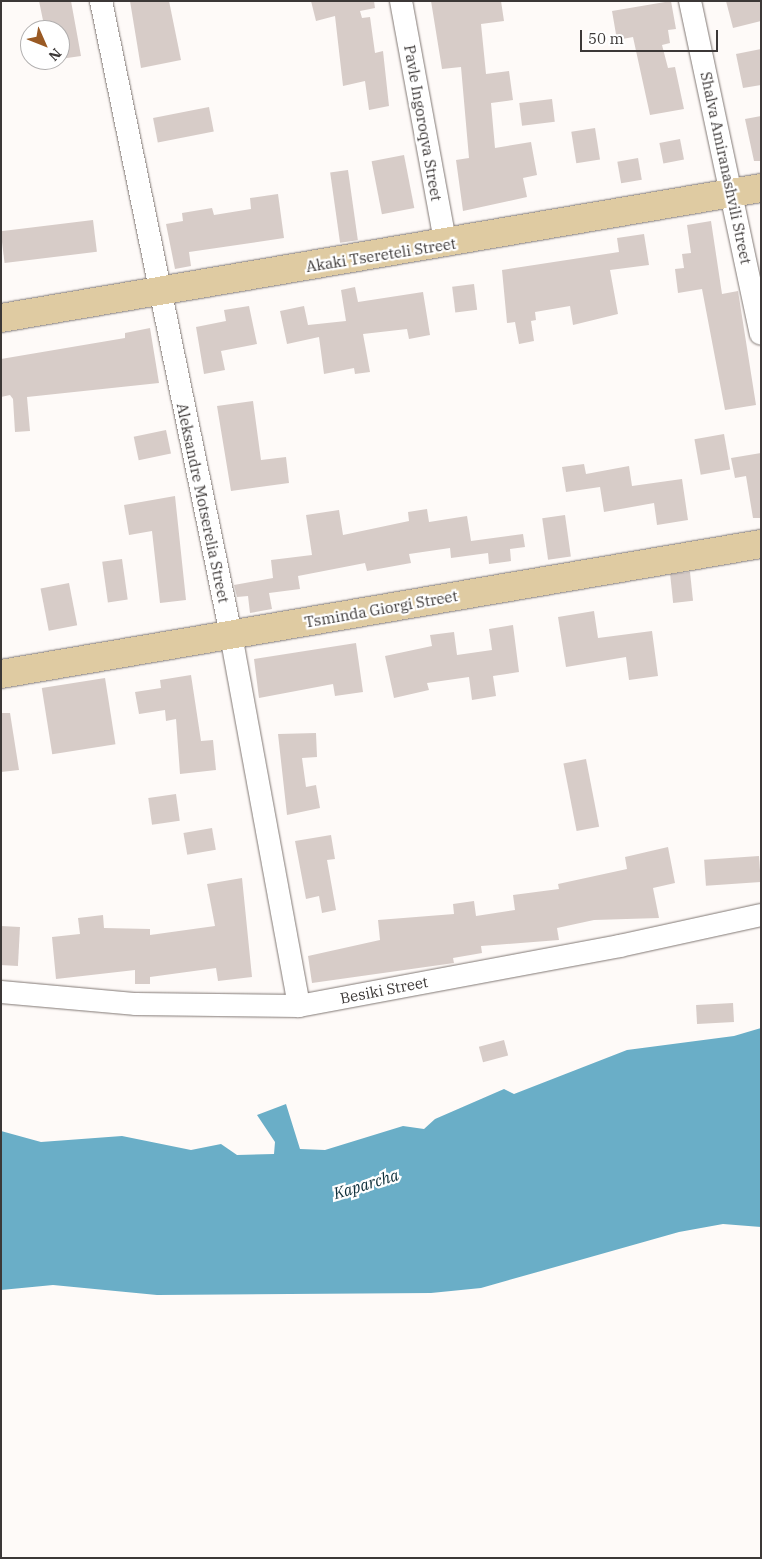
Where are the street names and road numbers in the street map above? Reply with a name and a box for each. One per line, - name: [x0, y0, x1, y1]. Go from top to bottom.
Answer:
- street label: Pavle Ingoroqva Street: [400, 43, 446, 203]
- street label: Shalva Amiranashvili Street: [697, 70, 755, 266]
- street label: Akaki Tsereteli Street: [305, 234, 457, 276]
- street label: Aleksandre Motserelia Street: [173, 401, 233, 605]
- street label: Tsminda Giorgi Street: [303, 587, 459, 631]
- street label: Besiki Street: [338, 973, 430, 1007]

